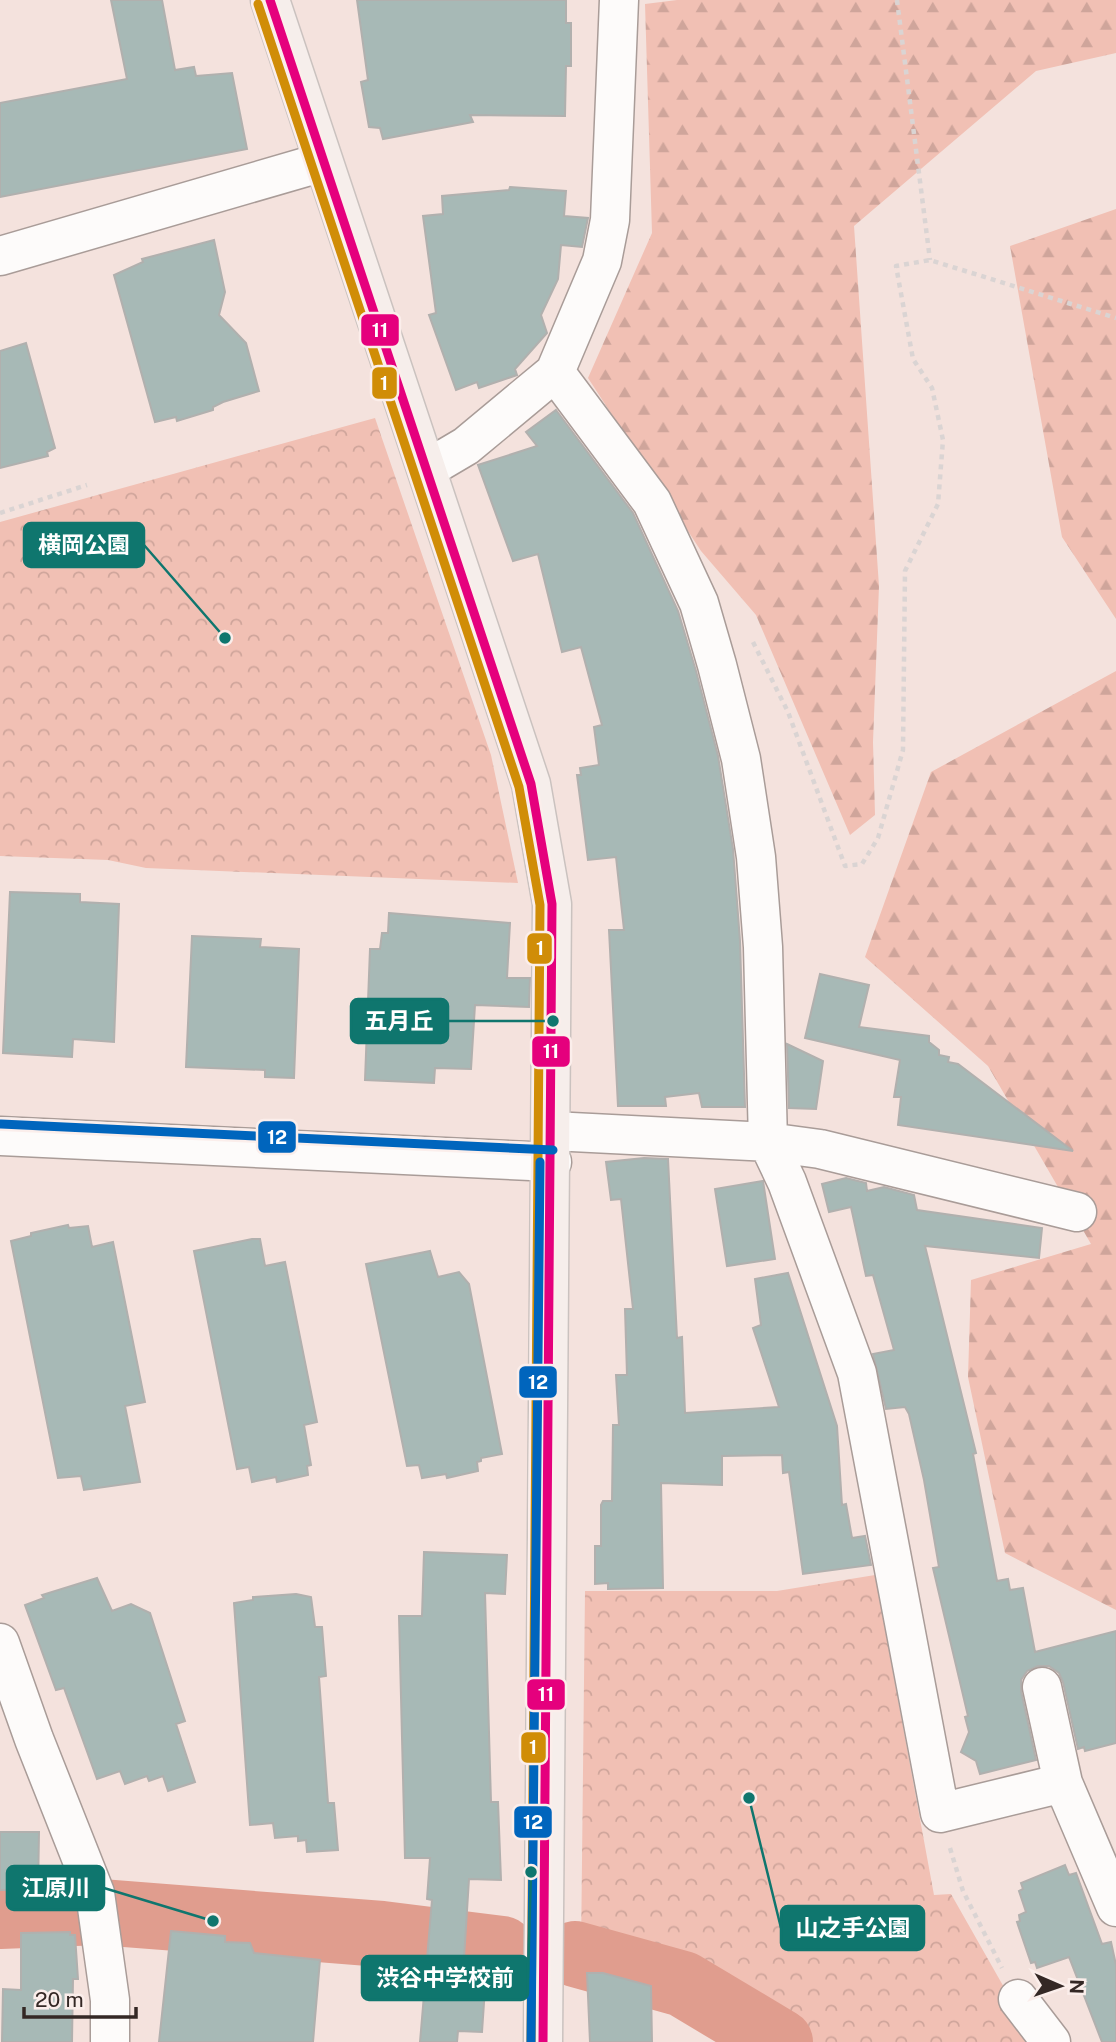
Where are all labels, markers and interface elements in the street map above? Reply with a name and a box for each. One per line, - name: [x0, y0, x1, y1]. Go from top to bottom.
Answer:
- line badge: 11: [360, 313, 400, 347]
- text: 11: [372, 319, 388, 341]
- line badge: 1: [371, 366, 398, 400]
- text: 1: [380, 372, 388, 394]
- callout: 横岡公園: [24, 523, 144, 567]
- text: 横岡公園: [38, 531, 130, 558]
- line badge: 1: [526, 932, 553, 965]
- text: 1: [536, 937, 544, 959]
- callout: 五月丘: [351, 999, 448, 1043]
- text: 五月丘: [365, 1007, 434, 1034]
- line badge: 11: [531, 1035, 571, 1068]
- text: 11: [543, 1040, 559, 1062]
- line badge: 12: [257, 1120, 297, 1154]
- text: 12: [267, 1126, 287, 1148]
- line badge: 12: [518, 1365, 558, 1399]
- text: 12: [528, 1371, 548, 1393]
- line badge: 11: [526, 1678, 566, 1711]
- text: 11: [538, 1683, 554, 1705]
- line badge: 1: [520, 1731, 547, 1764]
- text: 1: [529, 1736, 537, 1758]
- line badge: 12: [513, 1805, 553, 1839]
- text: 12: [523, 1811, 543, 1833]
- callout: 江原川: [7, 1866, 104, 1910]
- text: 江原川: [22, 1874, 91, 1901]
- callout: 山之手公園: [781, 1906, 924, 1950]
- text: 山之手公園: [796, 1914, 911, 1941]
- north arrow: [1025, 1951, 1095, 2021]
- callout: 渋谷中学校前: [362, 1956, 528, 2000]
- text: 渋谷中学校前: [376, 1964, 514, 1991]
- scale bar: [24, 1976, 136, 2020]
- text: N: [1066, 1979, 1088, 1994]
- text: 20 m: [35, 1987, 84, 2012]

